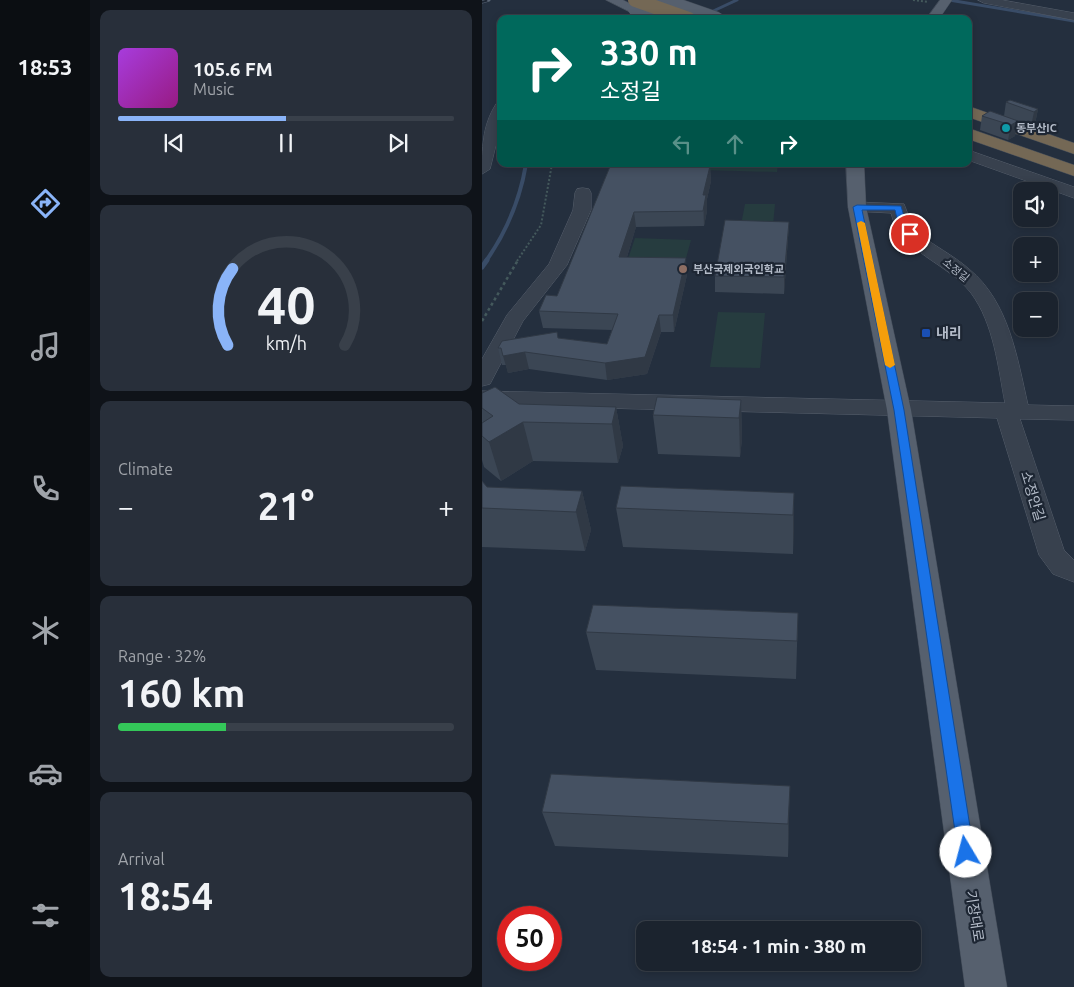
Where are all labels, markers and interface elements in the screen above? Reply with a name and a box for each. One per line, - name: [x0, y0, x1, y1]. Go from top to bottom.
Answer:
- text: 330 m: [600, 32, 698, 72]
- icon: right: [517, 35, 582, 100]
- text: 18:53: [17, 54, 73, 79]
- text: 105.6 FM: [193, 58, 273, 80]
- text: 소정길: [600, 78, 661, 103]
- text: Music: [193, 80, 234, 98]
- marker: 동부산IC: [1000, 122, 1012, 134]
- place label: 동부산IC: [1016, 122, 1057, 134]
- icon: previous: [160, 129, 188, 157]
- icon: pause: [272, 129, 300, 157]
- icon: next: [384, 129, 412, 157]
- icon: left: [668, 130, 696, 158]
- icon: ahead: [721, 130, 749, 158]
- icon: right: [774, 130, 802, 158]
- map controls: [1013, 182, 1058, 337]
- button: sound: [1013, 182, 1058, 227]
- icon: directions: [28, 186, 63, 221]
- pin: [889, 213, 931, 255]
- icon: arrive: [896, 220, 924, 248]
- button: +: [1013, 237, 1058, 282]
- street label: 소정길: [940, 256, 972, 284]
- marker: 부산국제외국인학교: [677, 263, 689, 275]
- place label: 부산국제외국인학교: [693, 263, 784, 275]
- text: 40: [257, 276, 315, 334]
- button: −: [1013, 292, 1058, 337]
- place label: 내리: [936, 325, 962, 341]
- marker: 내리: [920, 327, 932, 339]
- icon: music: [28, 329, 63, 364]
- text: km/h: [265, 333, 307, 353]
- text: Climate: [118, 460, 173, 478]
- street label: 소정안길: [1018, 469, 1048, 523]
- icon: phone: [28, 471, 63, 506]
- text: 21°: [258, 485, 314, 527]
- text: −: [118, 491, 134, 522]
- text: +: [438, 491, 454, 522]
- icon: climate: [28, 613, 63, 648]
- text: Range · 32%: [118, 647, 206, 665]
- text: 160 km: [118, 672, 245, 714]
- icon: car: [28, 756, 63, 791]
- position arrow: [939, 825, 991, 877]
- text: Arrival: [118, 850, 165, 868]
- text: 18:54: [118, 875, 213, 917]
- street label: 기장대로: [963, 889, 987, 943]
- icon: filters: [28, 898, 63, 933]
- speed limit sign: 50: [497, 906, 562, 971]
- text: 18:54 · 1 min · 380 m: [691, 935, 866, 957]

